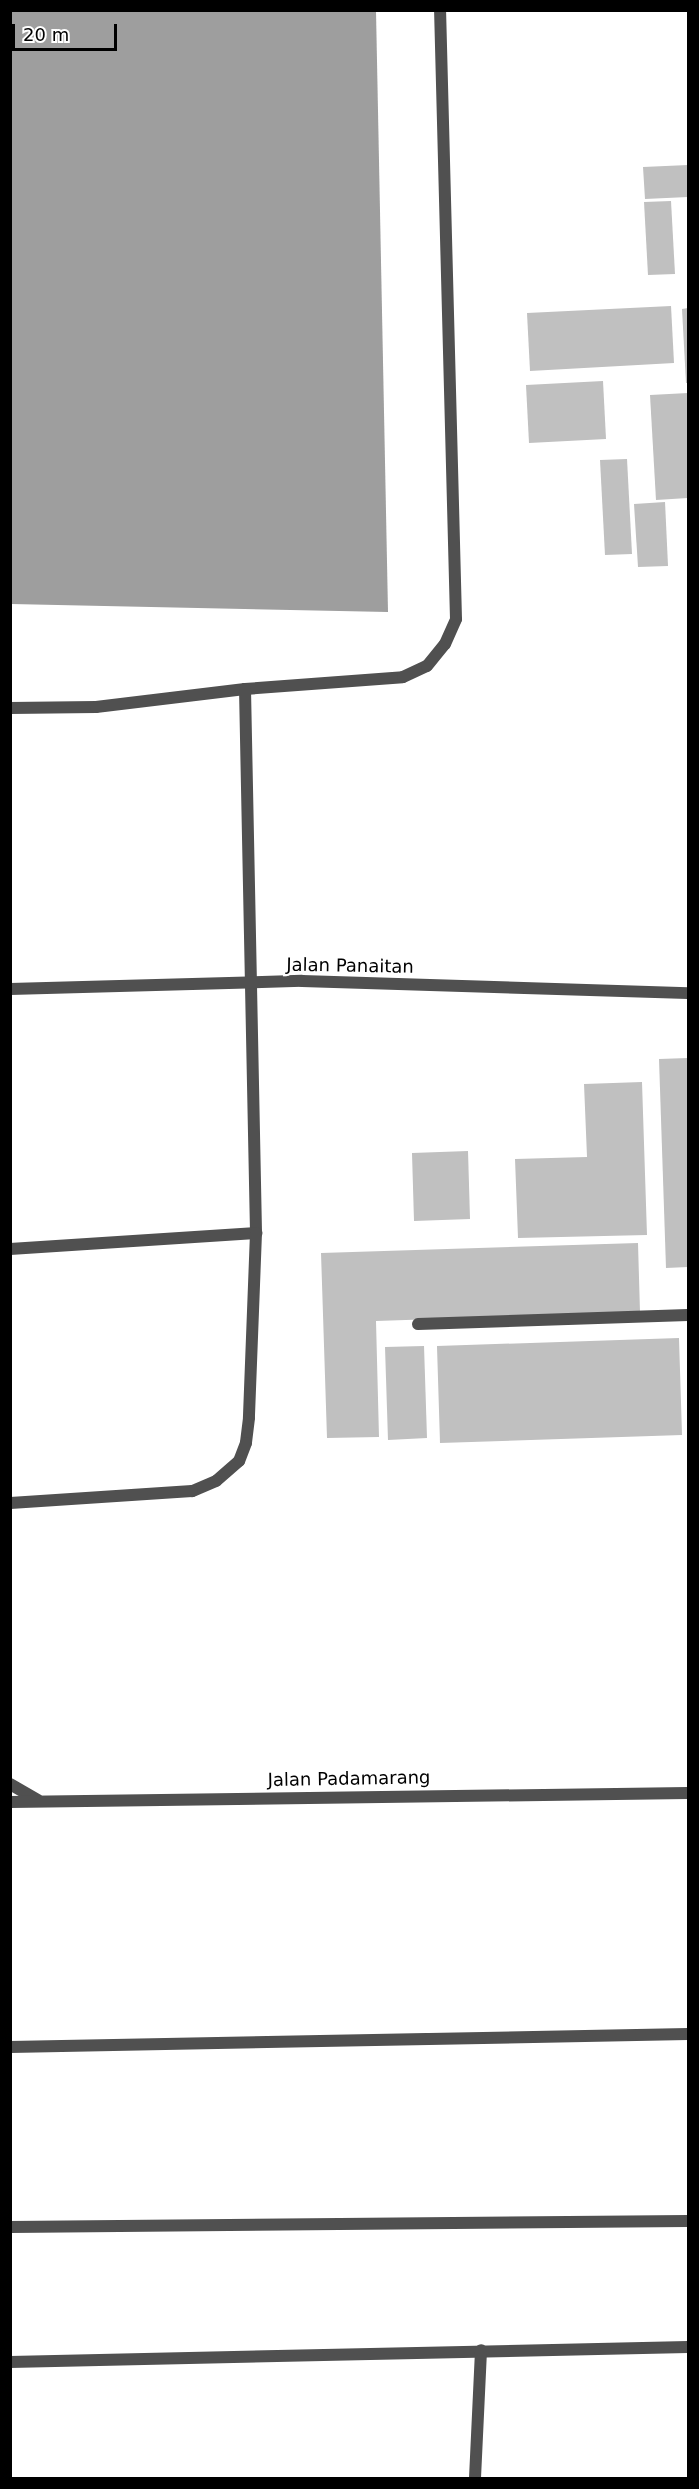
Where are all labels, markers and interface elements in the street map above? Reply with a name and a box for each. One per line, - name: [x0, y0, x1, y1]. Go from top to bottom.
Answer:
- scale bar: [15, 12, 120, 50]
- text: 20 m: [23, 24, 69, 45]
- street label: Jalan Panaitan: [286, 954, 414, 978]
- street label: Jalan Padamarang: [267, 1767, 431, 1791]

